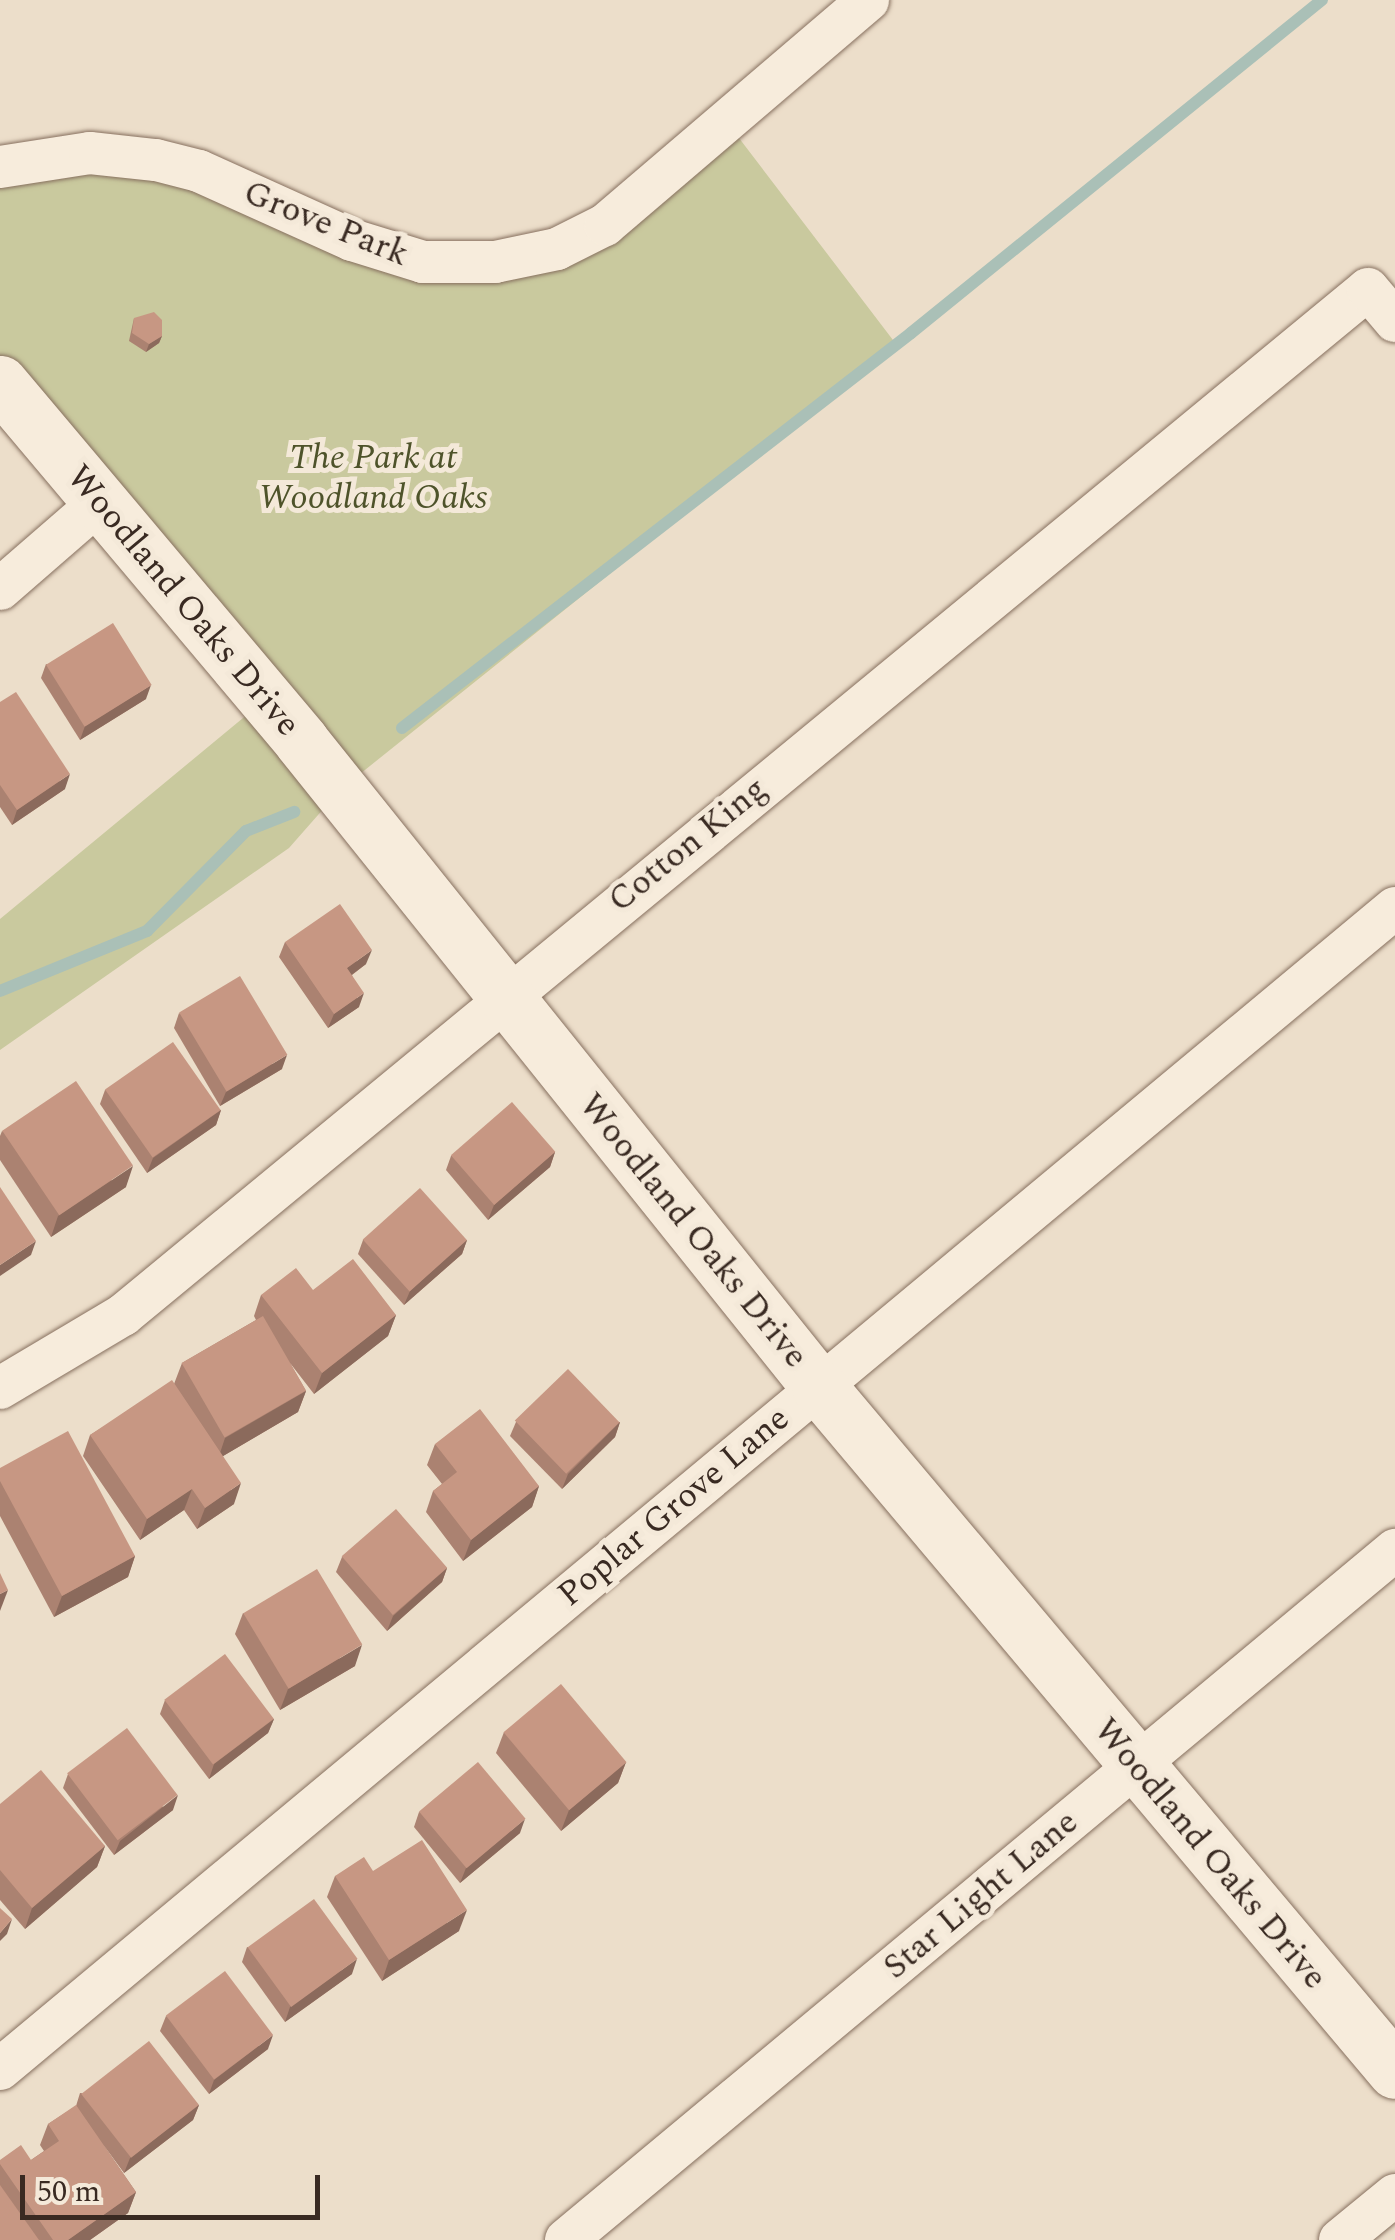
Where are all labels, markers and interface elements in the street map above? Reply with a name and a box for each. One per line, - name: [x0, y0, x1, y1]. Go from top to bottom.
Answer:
- street label: Grove Park: [237, 172, 415, 276]
- park label: The Park at Woodland Oaks: [259, 437, 487, 519]
- street label: Woodland Oaks Drive: [57, 457, 309, 745]
- street label: Cotton King: [600, 768, 776, 922]
- street label: Woodland Oaks Drive: [569, 1085, 817, 1377]
- street label: Poplar Grove Lane: [550, 1398, 798, 1616]
- street label: Woodland Oaks Drive: [1084, 1710, 1336, 1998]
- street label: Star Light Lane: [875, 1801, 1087, 1989]
- scale bar: [25, 2155, 325, 2217]
- text: 50 m: [37, 2169, 100, 2215]

